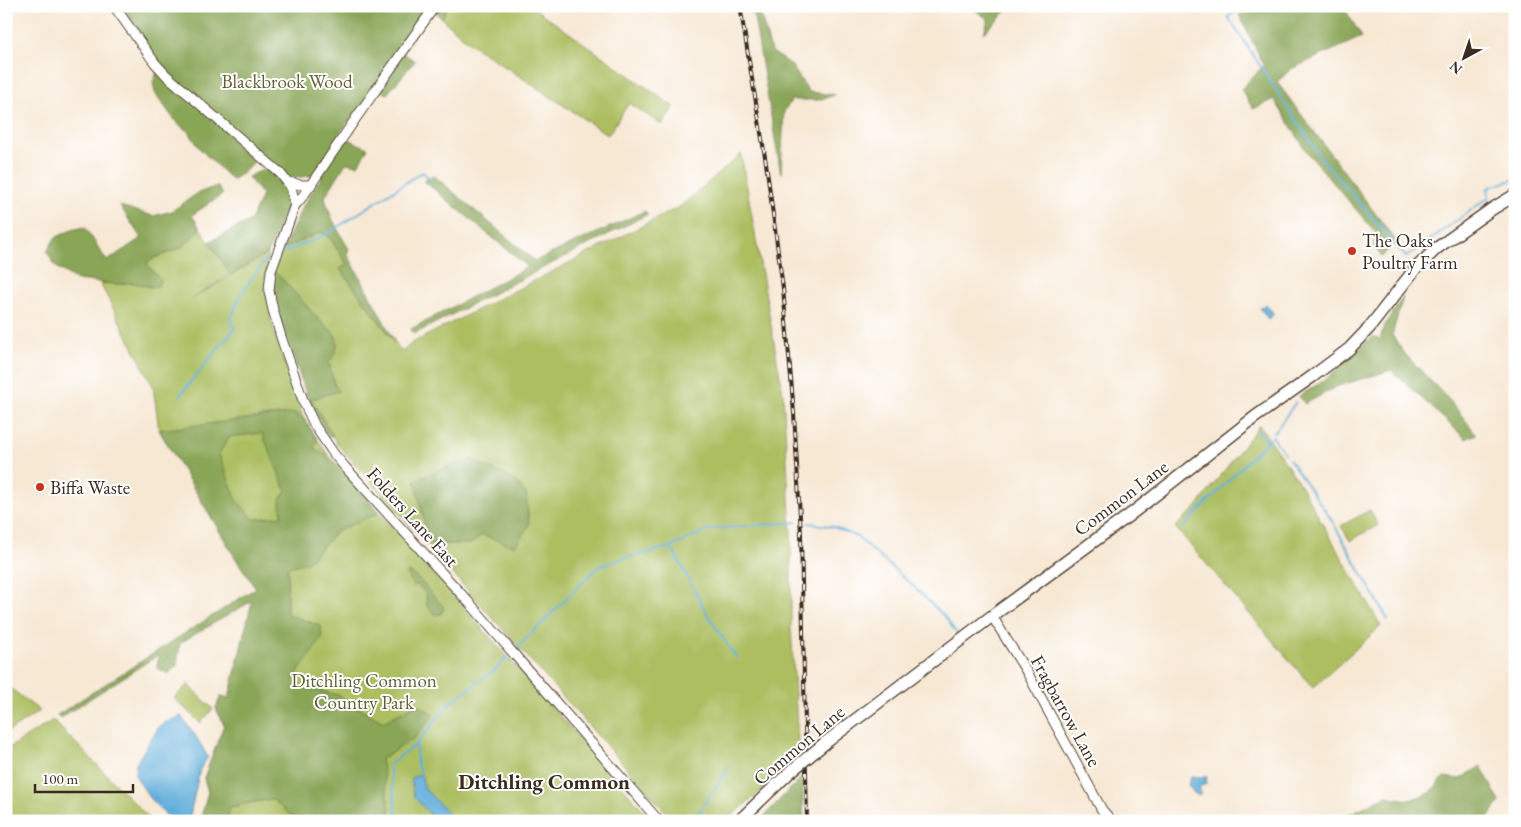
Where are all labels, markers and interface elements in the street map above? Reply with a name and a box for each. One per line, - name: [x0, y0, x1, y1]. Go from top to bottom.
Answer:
- north arrow: [1438, 32, 1488, 82]
- text: N: [1445, 57, 1466, 78]
- park label: Blackbrook Wood: [221, 69, 353, 94]
- place label: The Oaks Poultry Farm: [1362, 228, 1458, 275]
- marker: The Oaks Poultry Farm: [1346, 245, 1358, 257]
- street label: Common Lane: [1069, 454, 1173, 542]
- street label: Folders Lane East: [362, 462, 464, 572]
- place label: Biffa Waste: [50, 475, 130, 500]
- marker: Biffa Waste: [34, 481, 46, 493]
- street label: Fragbarrow Lane: [1025, 651, 1107, 771]
- park label: Ditchling Common Country Park: [291, 668, 437, 715]
- street label: Common Lane: [748, 699, 850, 791]
- scale bar: [35, 762, 132, 794]
- district label: Ditchling Common: [458, 768, 630, 795]
- text: 100 m: [42, 769, 79, 788]

